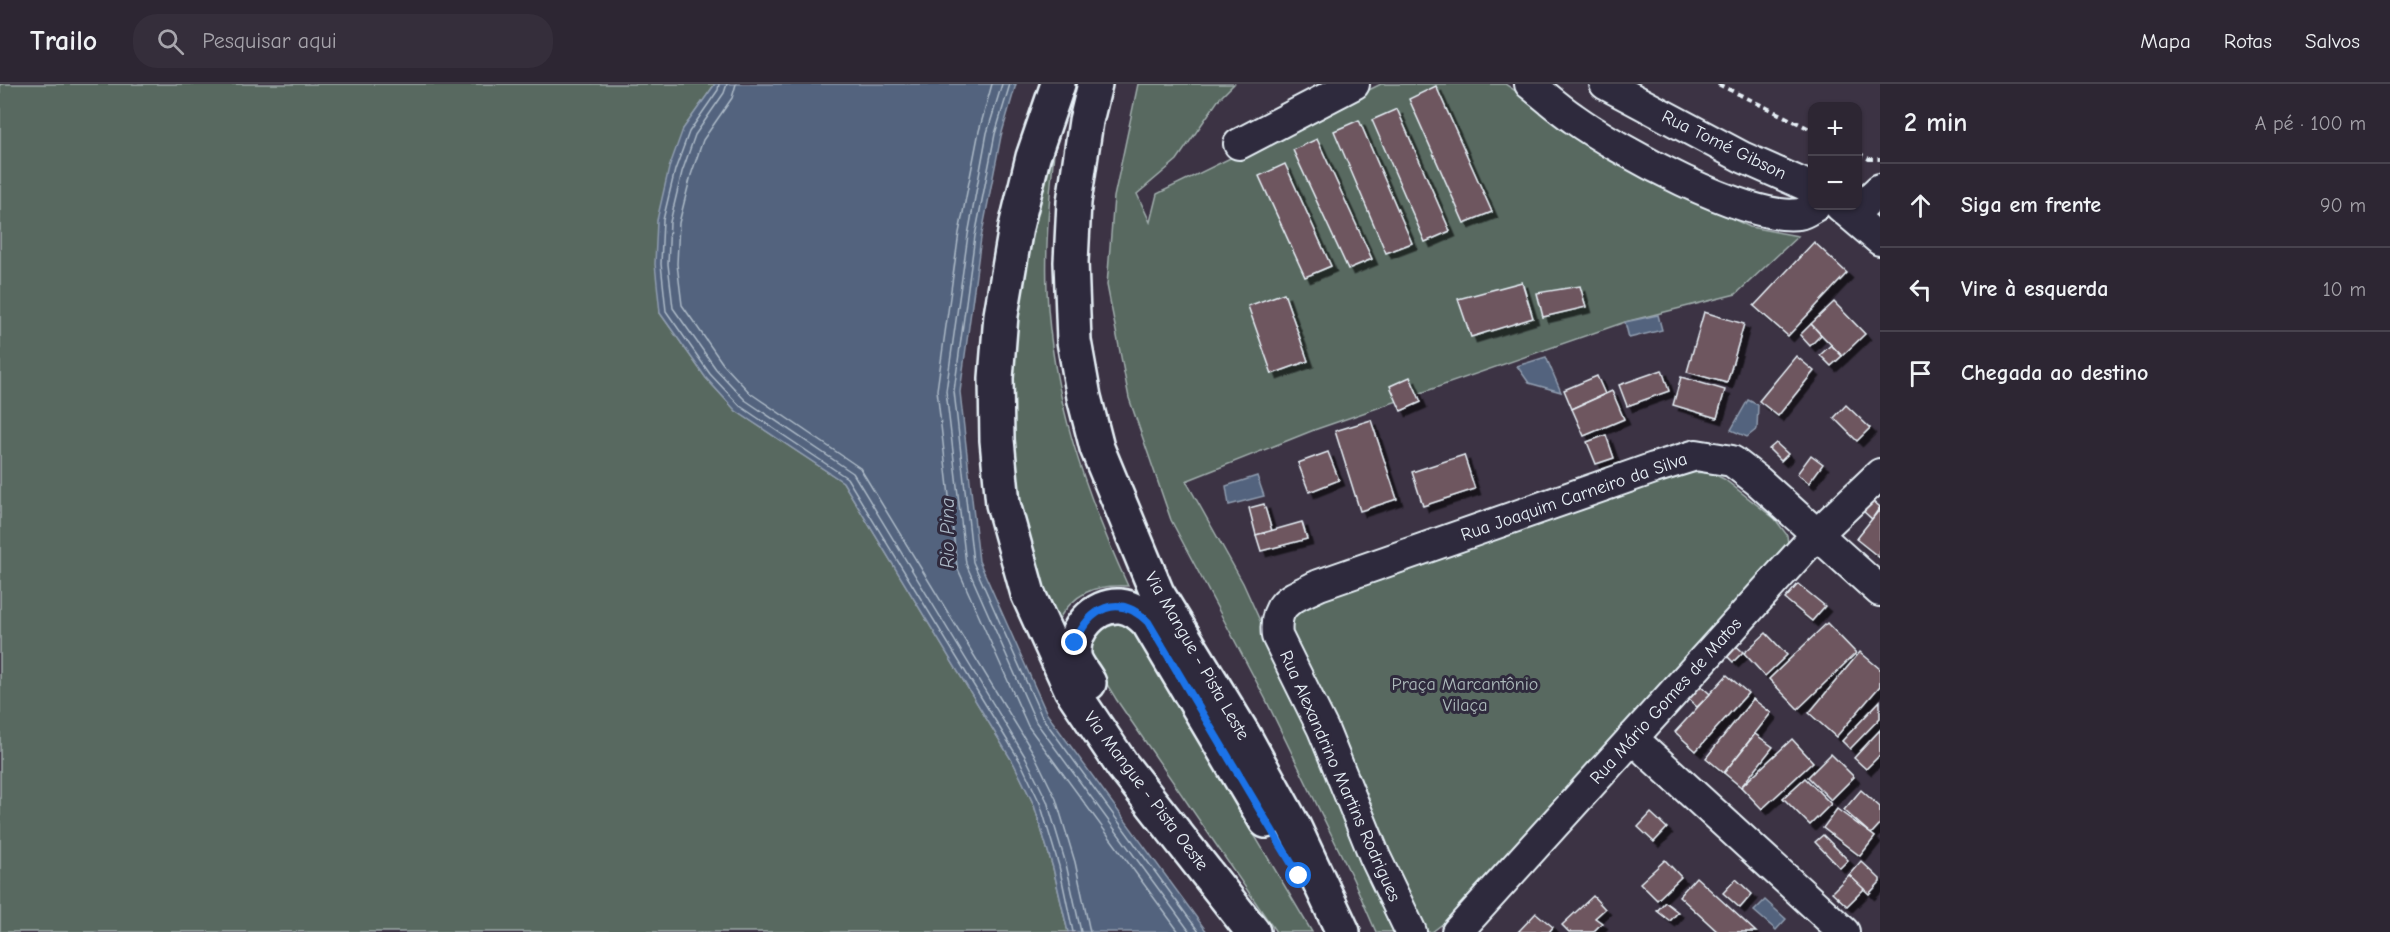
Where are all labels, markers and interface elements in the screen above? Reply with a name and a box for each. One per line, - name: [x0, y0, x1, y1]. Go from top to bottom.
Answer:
- search box: [133, 14, 553, 68]
- text: Trailo: [30, 25, 97, 57]
- icon: search: [154, 25, 187, 58]
- text: Pesquisar aqui: [202, 28, 337, 54]
- text: Mapa: [2140, 29, 2191, 53]
- text: Rotas: [2224, 29, 2272, 53]
- text: Salvos: [2305, 29, 2360, 53]
- map controls: [1808, 102, 1862, 210]
- button: +: [1808, 102, 1862, 156]
- street label: Rua Tomé Gibson: [1658, 106, 1790, 184]
- text: 2 min: [1904, 108, 1967, 138]
- text: A pé · 100 m: [2255, 112, 2366, 135]
- button: −: [1808, 156, 1862, 210]
- icon: ahead: [1904, 189, 1937, 222]
- text: Siga em frente: [1961, 192, 2101, 218]
- text: 90 m: [2320, 194, 2366, 217]
- icon: left: [1904, 273, 1937, 306]
- text: Vire à esquerda: [1961, 276, 2109, 302]
- text: 10 m: [2323, 278, 2366, 301]
- icon: arrive: [1904, 357, 1937, 390]
- text: Chegada ao destino: [1961, 360, 2148, 386]
- street label: Rua Joaquim Carneiro da Silva: [1458, 448, 1690, 546]
- water label: Rio Pina: [936, 498, 959, 568]
- street label: Via Mangue - Pista Leste: [1140, 568, 1254, 744]
- street label: Rua Mário Gomes de Matos: [1586, 613, 1746, 789]
- route end: [1061, 629, 1087, 655]
- street label: Rua Alexandrino Martins Rodrigues: [1275, 647, 1405, 905]
- park label: Praça Marcantônio Vilaça: [1392, 674, 1538, 716]
- street label: Via Mangue - Pista Oeste: [1079, 707, 1213, 875]
- route start: [1285, 862, 1311, 888]

